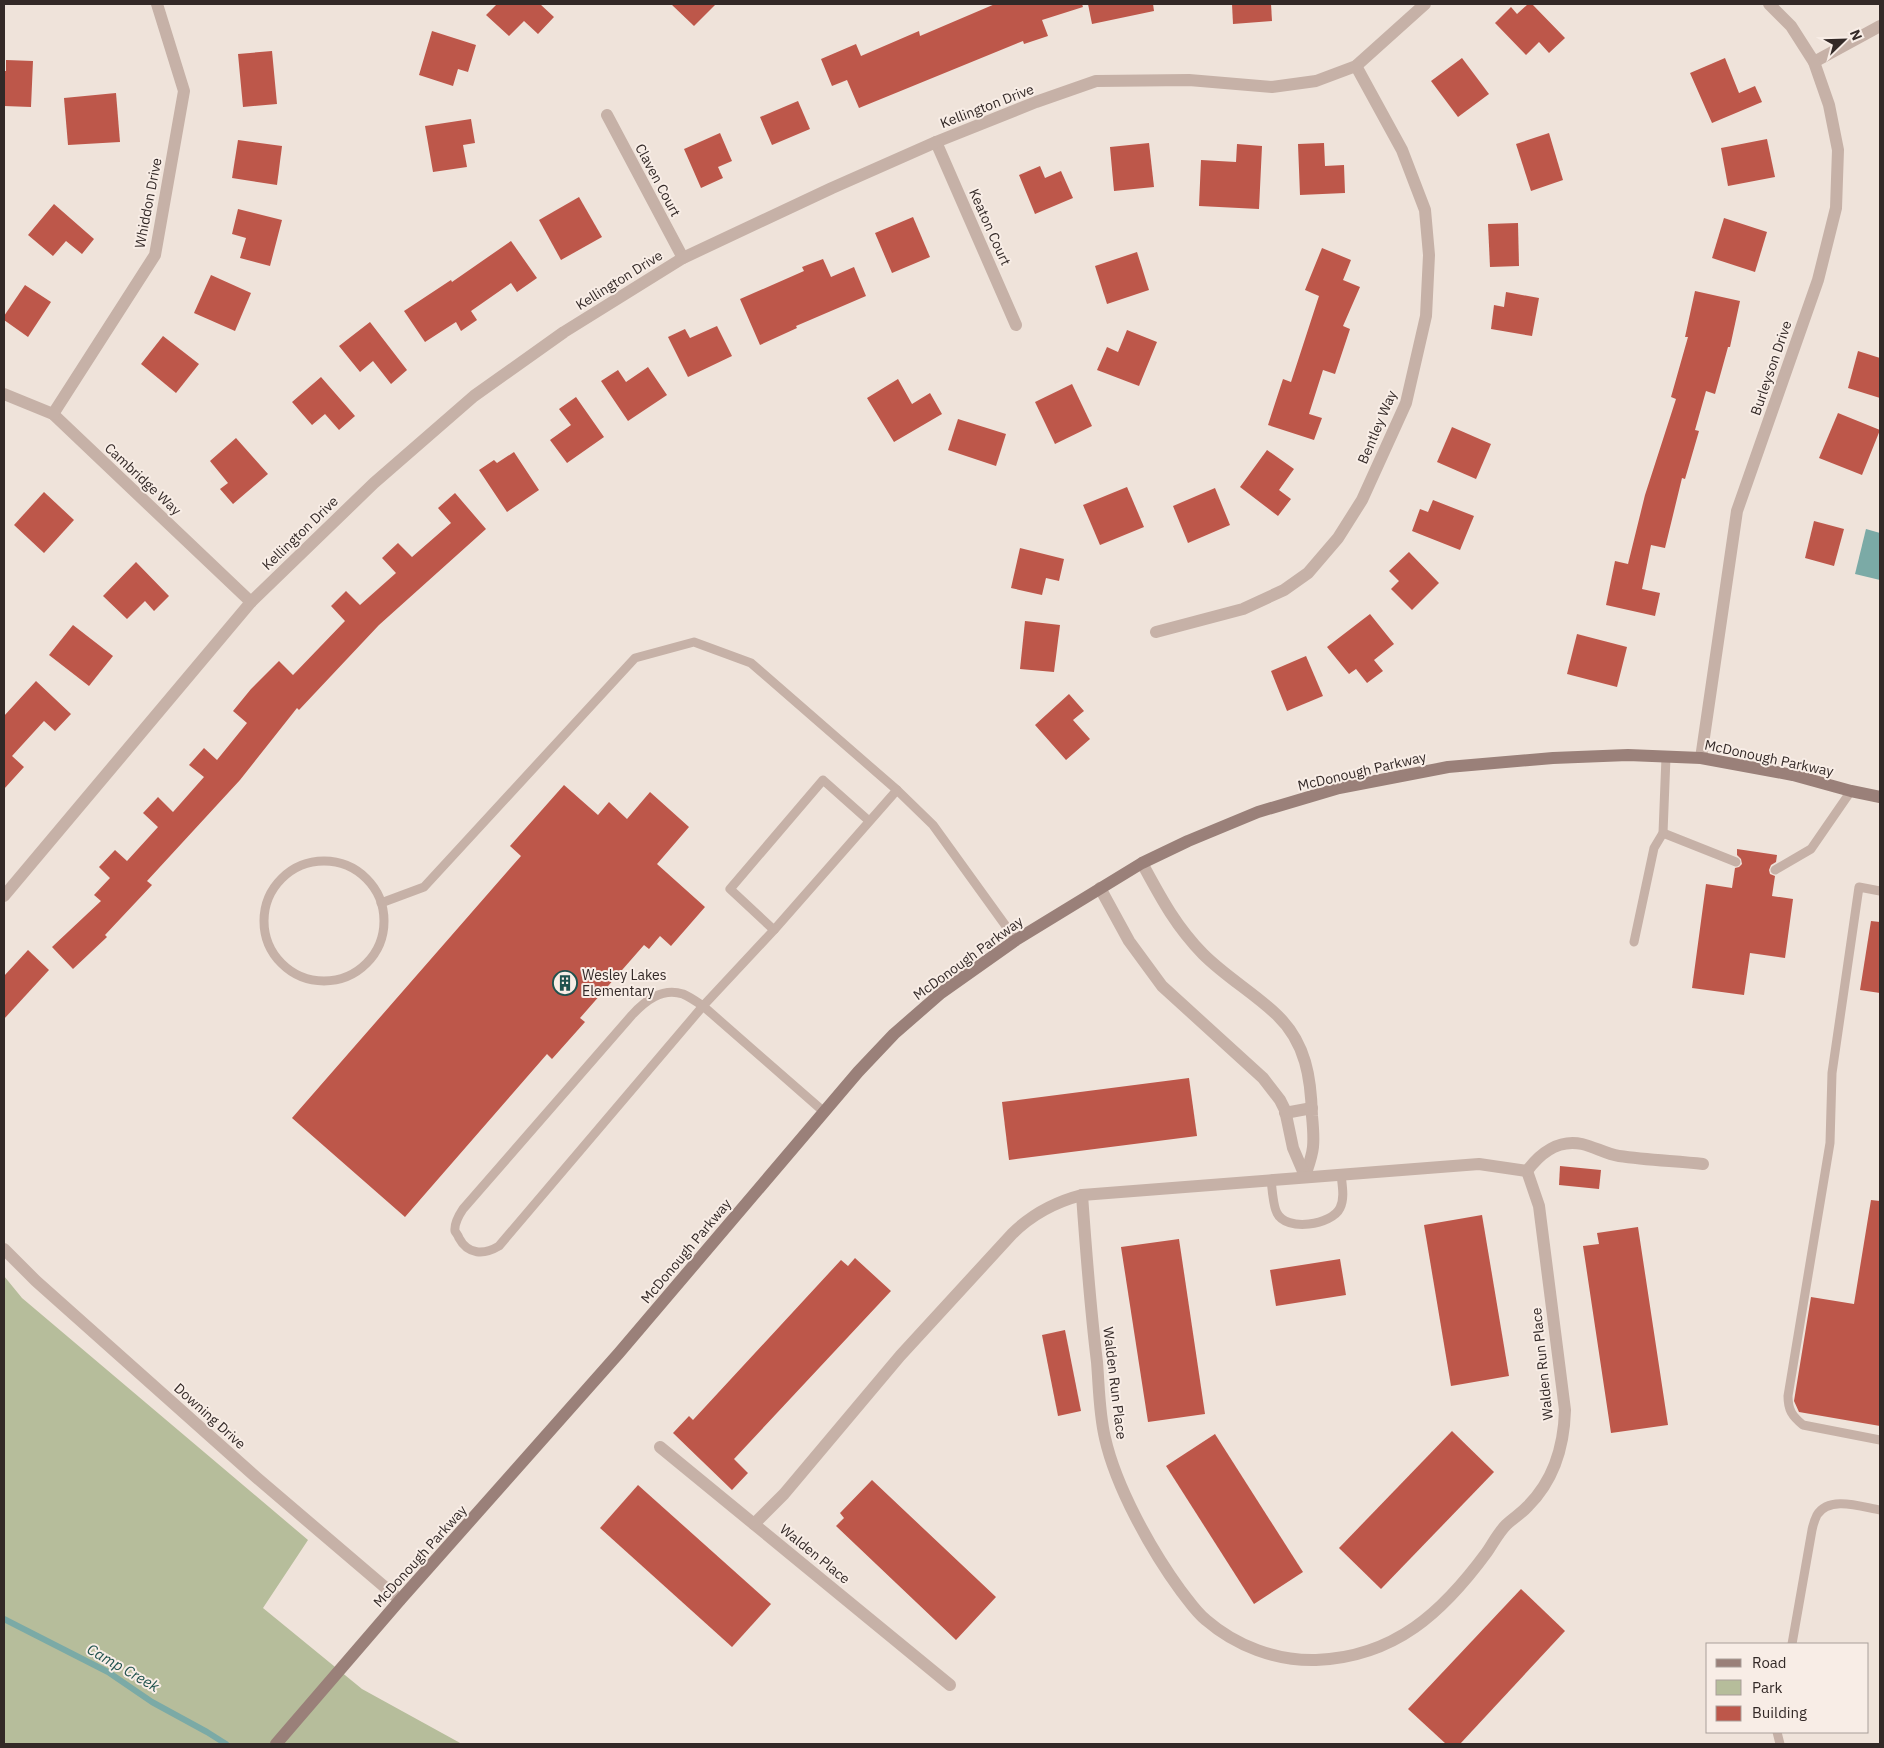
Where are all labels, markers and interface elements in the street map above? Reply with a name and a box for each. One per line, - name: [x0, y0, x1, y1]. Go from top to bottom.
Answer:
- north arrow: [1819, 15, 1869, 65]
- text: N: [1846, 27, 1866, 43]
- street label: Kellington Drive: [938, 80, 1037, 132]
- street label: Claven Court: [631, 140, 685, 220]
- street label: Whiddon Drive: [130, 156, 166, 250]
- street label: Keaton Court: [965, 186, 1015, 268]
- street label: Kellington Drive: [572, 246, 666, 314]
- street label: Burleyson Drive: [1746, 318, 1796, 418]
- street label: Bentley Way: [1353, 388, 1401, 466]
- street label: Cambridge Way: [101, 439, 185, 519]
- street label: Kellington Drive: [258, 492, 342, 574]
- street label: McDonough Parkway: [1703, 736, 1835, 780]
- street label: McDonough Parkway: [1296, 747, 1428, 795]
- street label: McDonough Parkway: [910, 912, 1026, 1004]
- place label: Wesley Lakes Elementary: [582, 966, 667, 1000]
- building icon: Wesley Lakes Elementary: [552, 970, 578, 996]
- street label: McDonough Parkway: [637, 1195, 735, 1307]
- street label: Walden Run Place: [1527, 1306, 1557, 1421]
- street label: Walden Run Place: [1099, 1326, 1131, 1441]
- street label: Downing Drive: [170, 1379, 250, 1453]
- street label: McDonough Parkway: [369, 1501, 471, 1611]
- street label: Walden Place: [776, 1520, 854, 1588]
- water label: Camp Creek: [84, 1639, 163, 1696]
- legend: [1706, 1643, 1869, 1733]
- text: Road: [1752, 1653, 1787, 1672]
- text: Park: [1752, 1678, 1782, 1697]
- text: Building: [1752, 1703, 1807, 1722]

